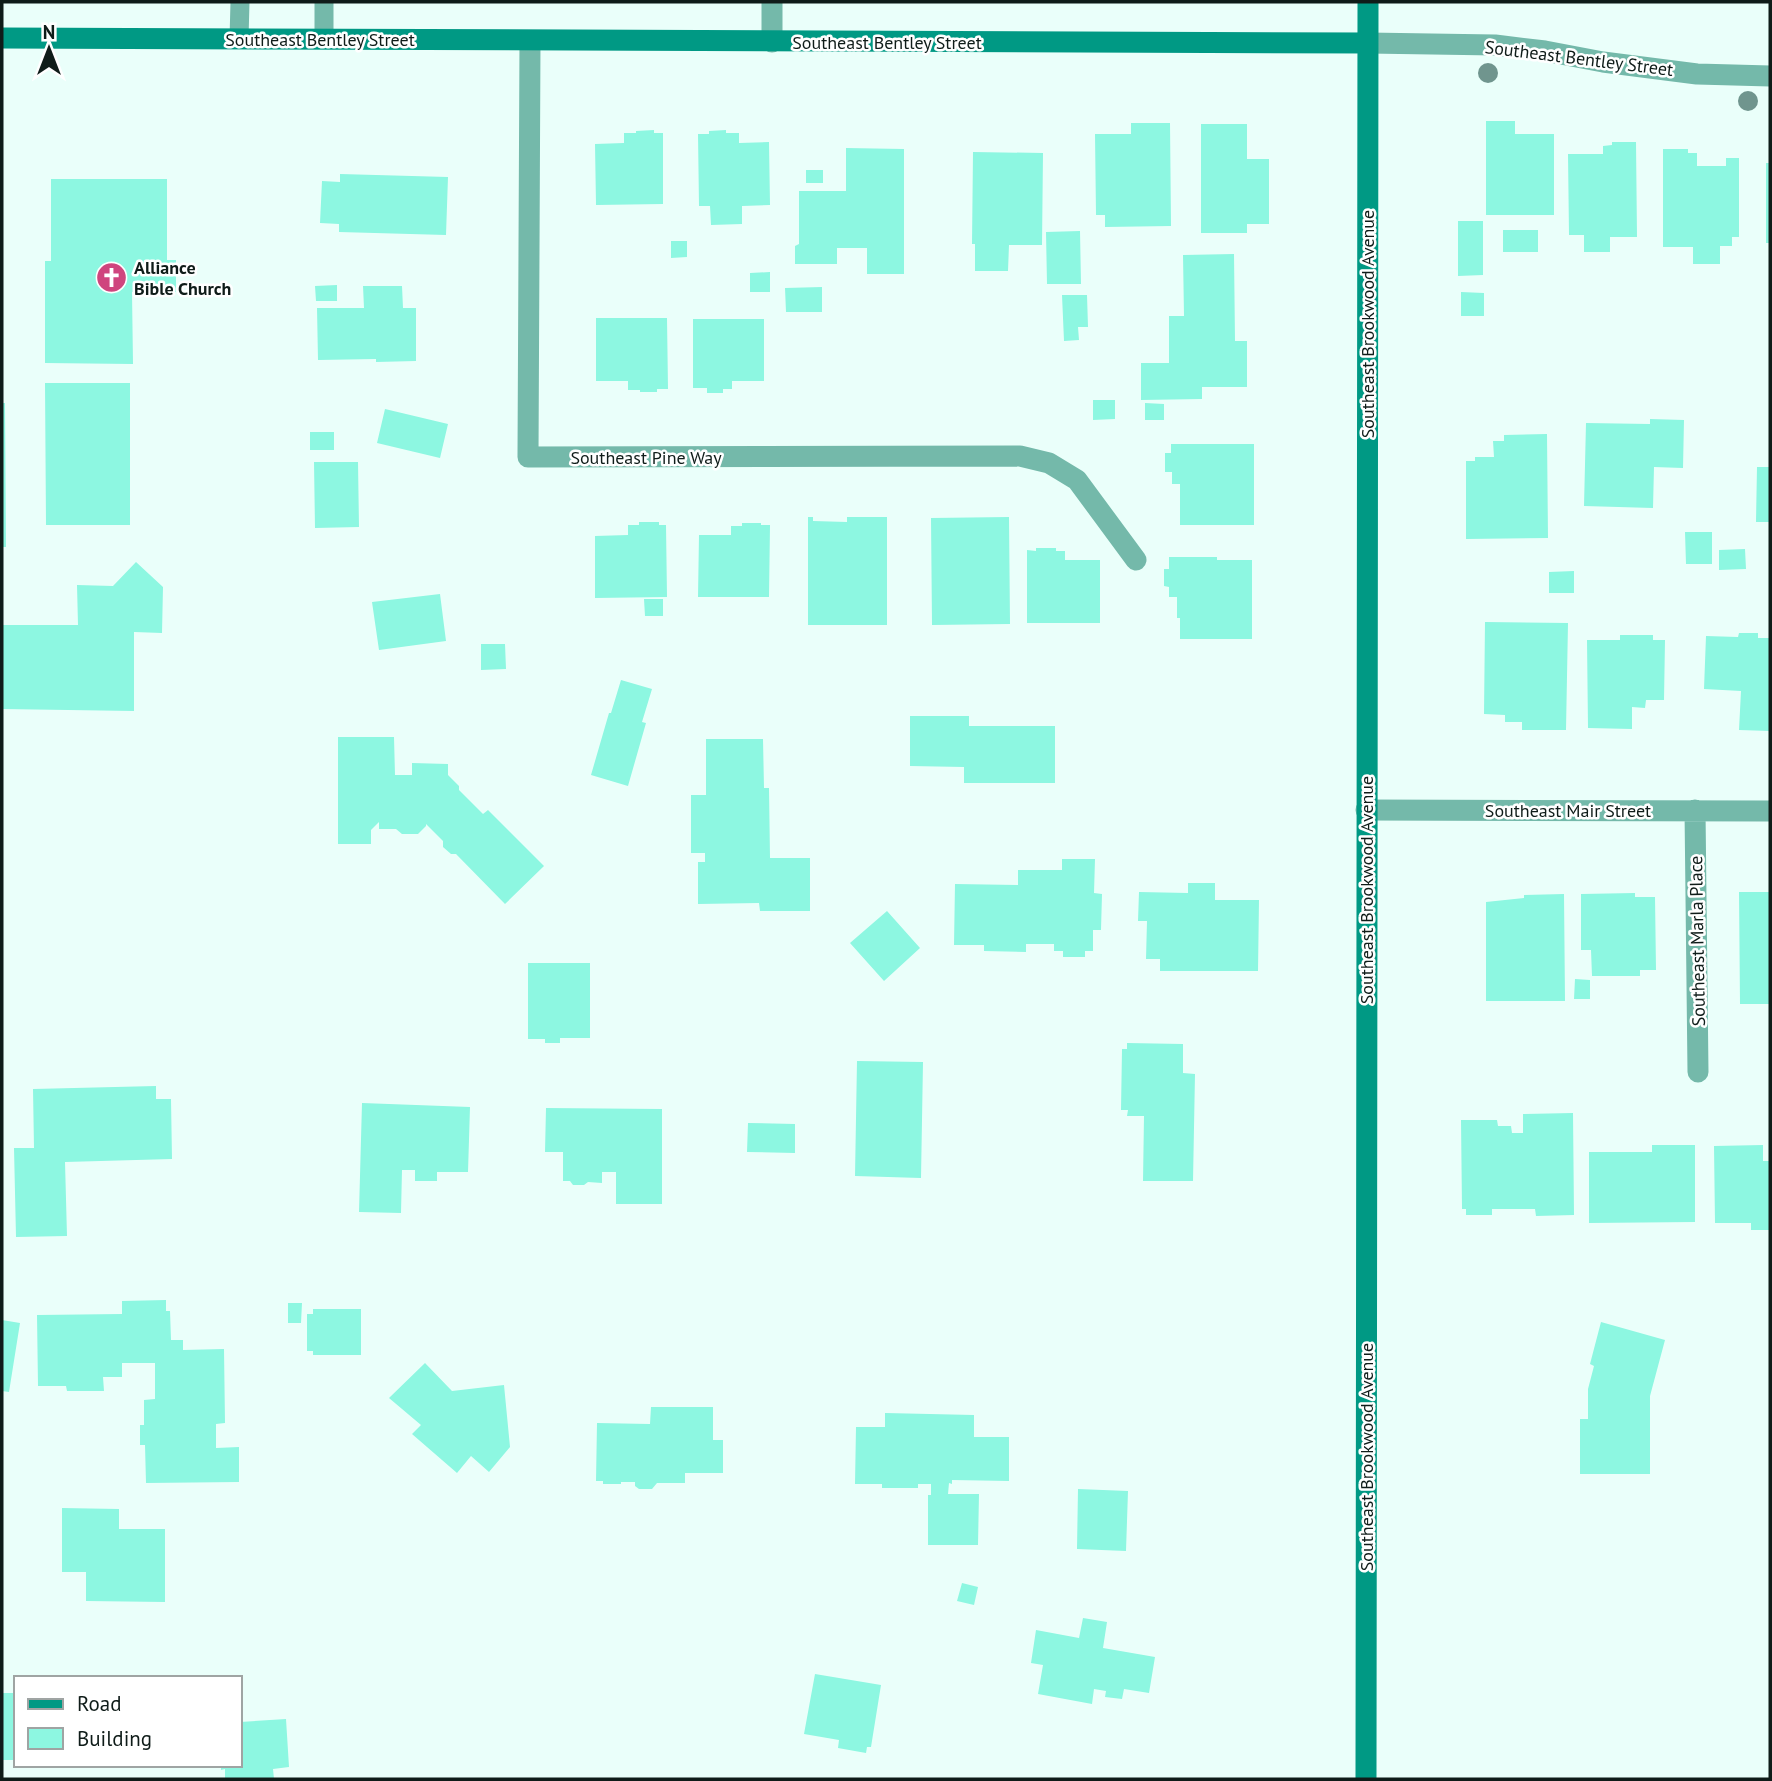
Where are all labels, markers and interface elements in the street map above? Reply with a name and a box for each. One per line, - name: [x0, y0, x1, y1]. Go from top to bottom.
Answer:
- north arrow: [14, 14, 84, 84]
- text: N: [43, 20, 55, 44]
- street label: Southeast Bentley Street: [225, 28, 415, 51]
- street label: Southeast Bentley Street: [792, 31, 982, 54]
- street label: Southeast Bentley Street: [1484, 35, 1674, 81]
- street label: Southeast Brookwood Avenue: [1356, 210, 1379, 438]
- place label: Alliance Bible Church: [134, 256, 231, 300]
- church icon: Alliance Bible Church: [94, 260, 128, 294]
- street label: Southeast Pine Way: [570, 446, 722, 469]
- street label: Southeast Brookwood Avenue: [1355, 776, 1378, 1004]
- street label: Southeast Mair Street: [1485, 799, 1651, 822]
- street label: Southeast Marla Place: [1684, 855, 1710, 1027]
- street label: Southeast Brookwood Avenue: [1355, 1343, 1378, 1571]
- legend: [14, 1676, 242, 1767]
- text: Road: [77, 1690, 121, 1717]
- text: Building: [77, 1725, 152, 1752]

